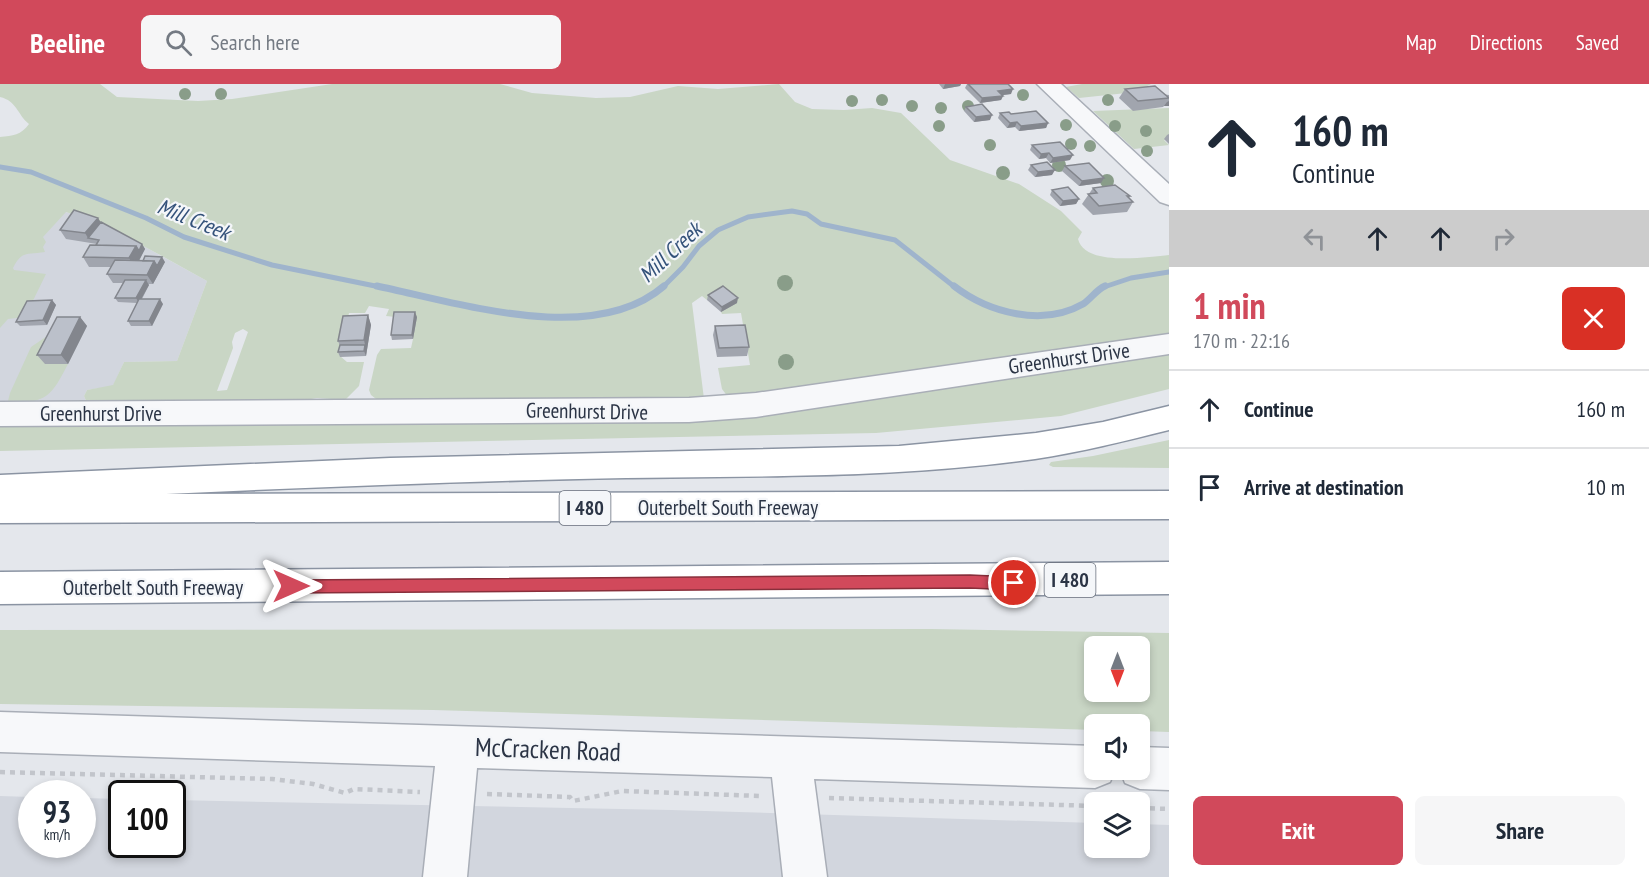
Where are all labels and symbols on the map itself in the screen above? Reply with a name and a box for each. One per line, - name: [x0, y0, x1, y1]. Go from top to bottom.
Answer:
- water label: Mill Creek: [153, 192, 237, 247]
- water label: Mill Creek: [633, 214, 709, 288]
- street label: Greenhurst Drive: [1007, 336, 1131, 380]
- street label: Greenhurst Drive: [526, 396, 648, 426]
- street label: Greenhurst Drive: [40, 400, 162, 427]
- road number: I 480: [560, 491, 610, 525]
- street label: Outerbelt South Freeway: [638, 494, 818, 521]
- position arrow: [259, 554, 323, 618]
- pin: [988, 557, 1039, 608]
- road number: I 480: [1044, 563, 1096, 597]
- street label: Outerbelt South Freeway: [63, 574, 243, 601]
- north arrow: [1084, 636, 1150, 702]
- street label: McCracken Road: [474, 730, 622, 768]
- speed limit sign: 100: [108, 780, 186, 858]

